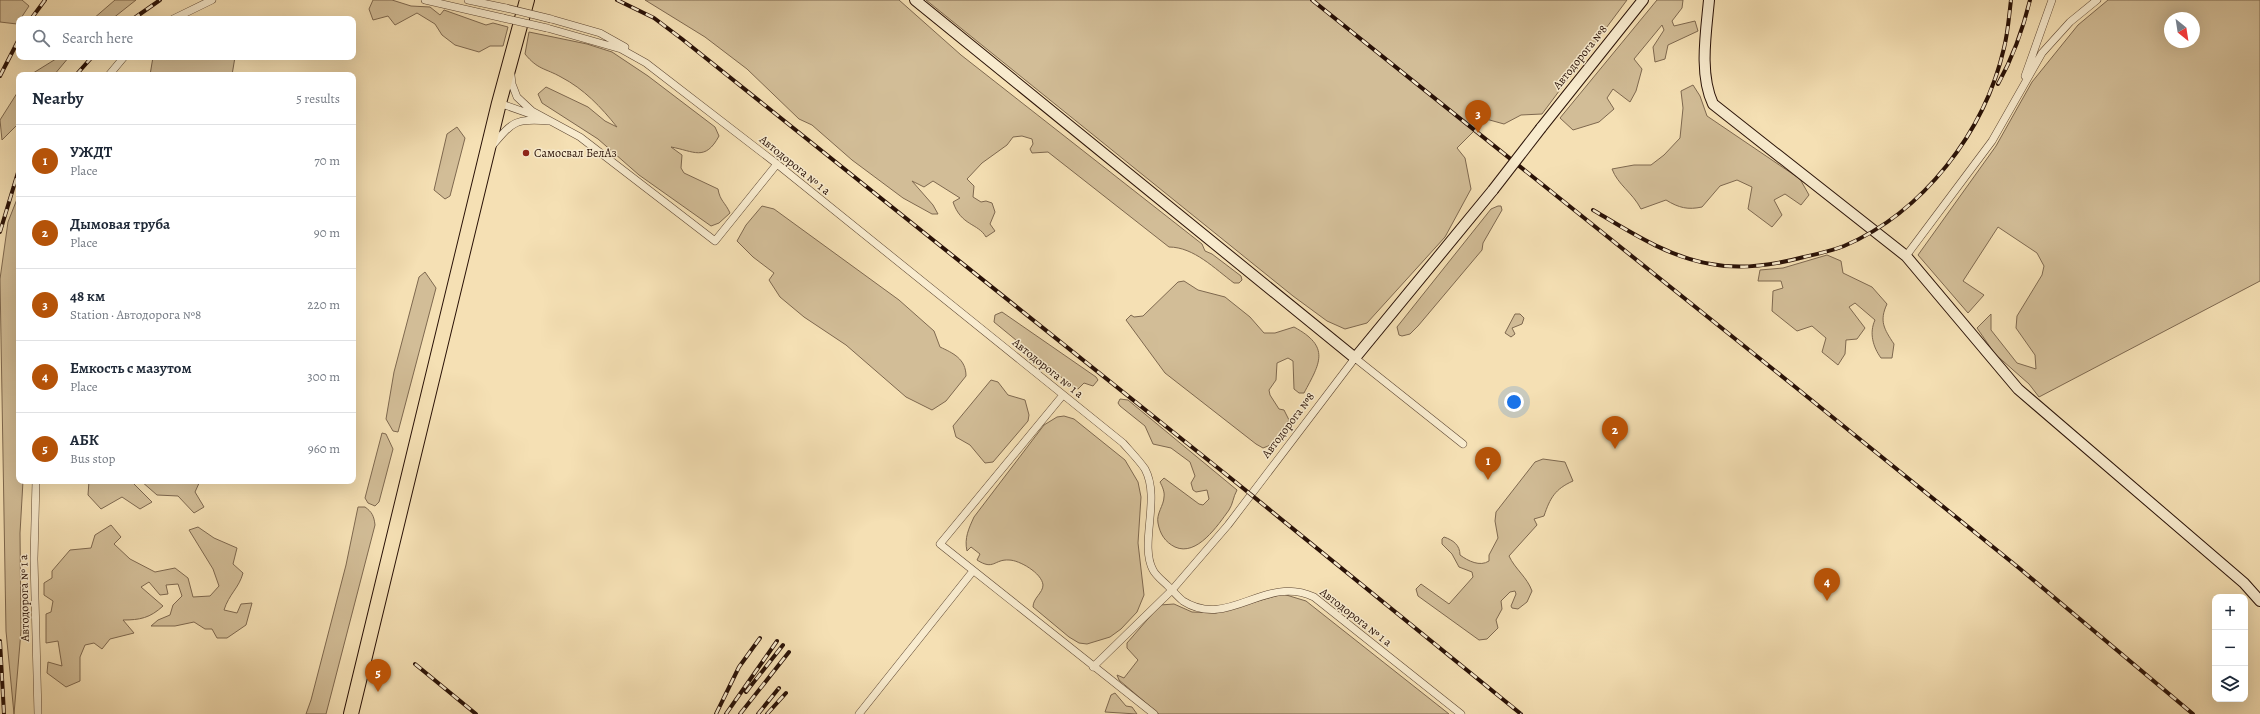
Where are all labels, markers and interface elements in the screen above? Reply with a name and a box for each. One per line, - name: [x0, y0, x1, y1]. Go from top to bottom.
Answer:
- north arrow: [2164, 12, 2200, 48]
- search box: [16, 16, 356, 60]
- street label: Автодорога №8: [1548, 21, 1611, 93]
- icon: search: [30, 27, 52, 49]
- text: Search here: [62, 28, 133, 48]
- text: Nearby: [32, 87, 83, 110]
- text: 5 results: [296, 90, 340, 107]
- pin: 3: [1465, 100, 1491, 133]
- street label: Автодорога № 1 а: [755, 131, 834, 199]
- text: УЖДТ: [70, 142, 112, 162]
- place label: Самосвал БелАз: [534, 145, 617, 161]
- marker: Самосвал БелАз: [521, 148, 531, 158]
- text: 1: [43, 152, 47, 169]
- text: 70 m: [314, 152, 340, 169]
- text: Place: [70, 162, 98, 179]
- text: Дымовая труба: [70, 214, 170, 234]
- text: 2: [42, 224, 48, 241]
- text: 90 m: [314, 224, 340, 241]
- text: Place: [70, 234, 98, 251]
- text: 48 км: [70, 286, 105, 306]
- text: 3: [42, 296, 48, 313]
- text: 220 m: [307, 296, 340, 313]
- text: Station · Автодорога №8: [70, 306, 201, 323]
- street label: Автодорога № 1 а: [1008, 334, 1087, 402]
- text: Емкость с мазутом: [70, 358, 192, 378]
- text: 4: [42, 368, 48, 385]
- text: 300 m: [307, 368, 340, 385]
- text: Place: [70, 378, 98, 395]
- street label: Автодорога №8: [1257, 389, 1318, 462]
- your location: [1504, 392, 1524, 412]
- pin: 2: [1602, 416, 1628, 449]
- text: АБК: [70, 430, 99, 450]
- text: 5: [42, 440, 48, 457]
- text: 960 m: [308, 440, 340, 457]
- pin: 1: [1475, 447, 1501, 480]
- text: Bus stop: [70, 450, 115, 467]
- street label: Автодорога № 1 а: [15, 554, 33, 643]
- pin: 4: [1814, 568, 1840, 601]
- street label: Автодорога № 1 а: [1316, 583, 1396, 650]
- map controls: [2212, 594, 2248, 702]
- button: +: [2212, 594, 2248, 630]
- button: −: [2212, 630, 2248, 666]
- pin: 5: [365, 659, 391, 692]
- button: layers: [2212, 666, 2248, 702]

